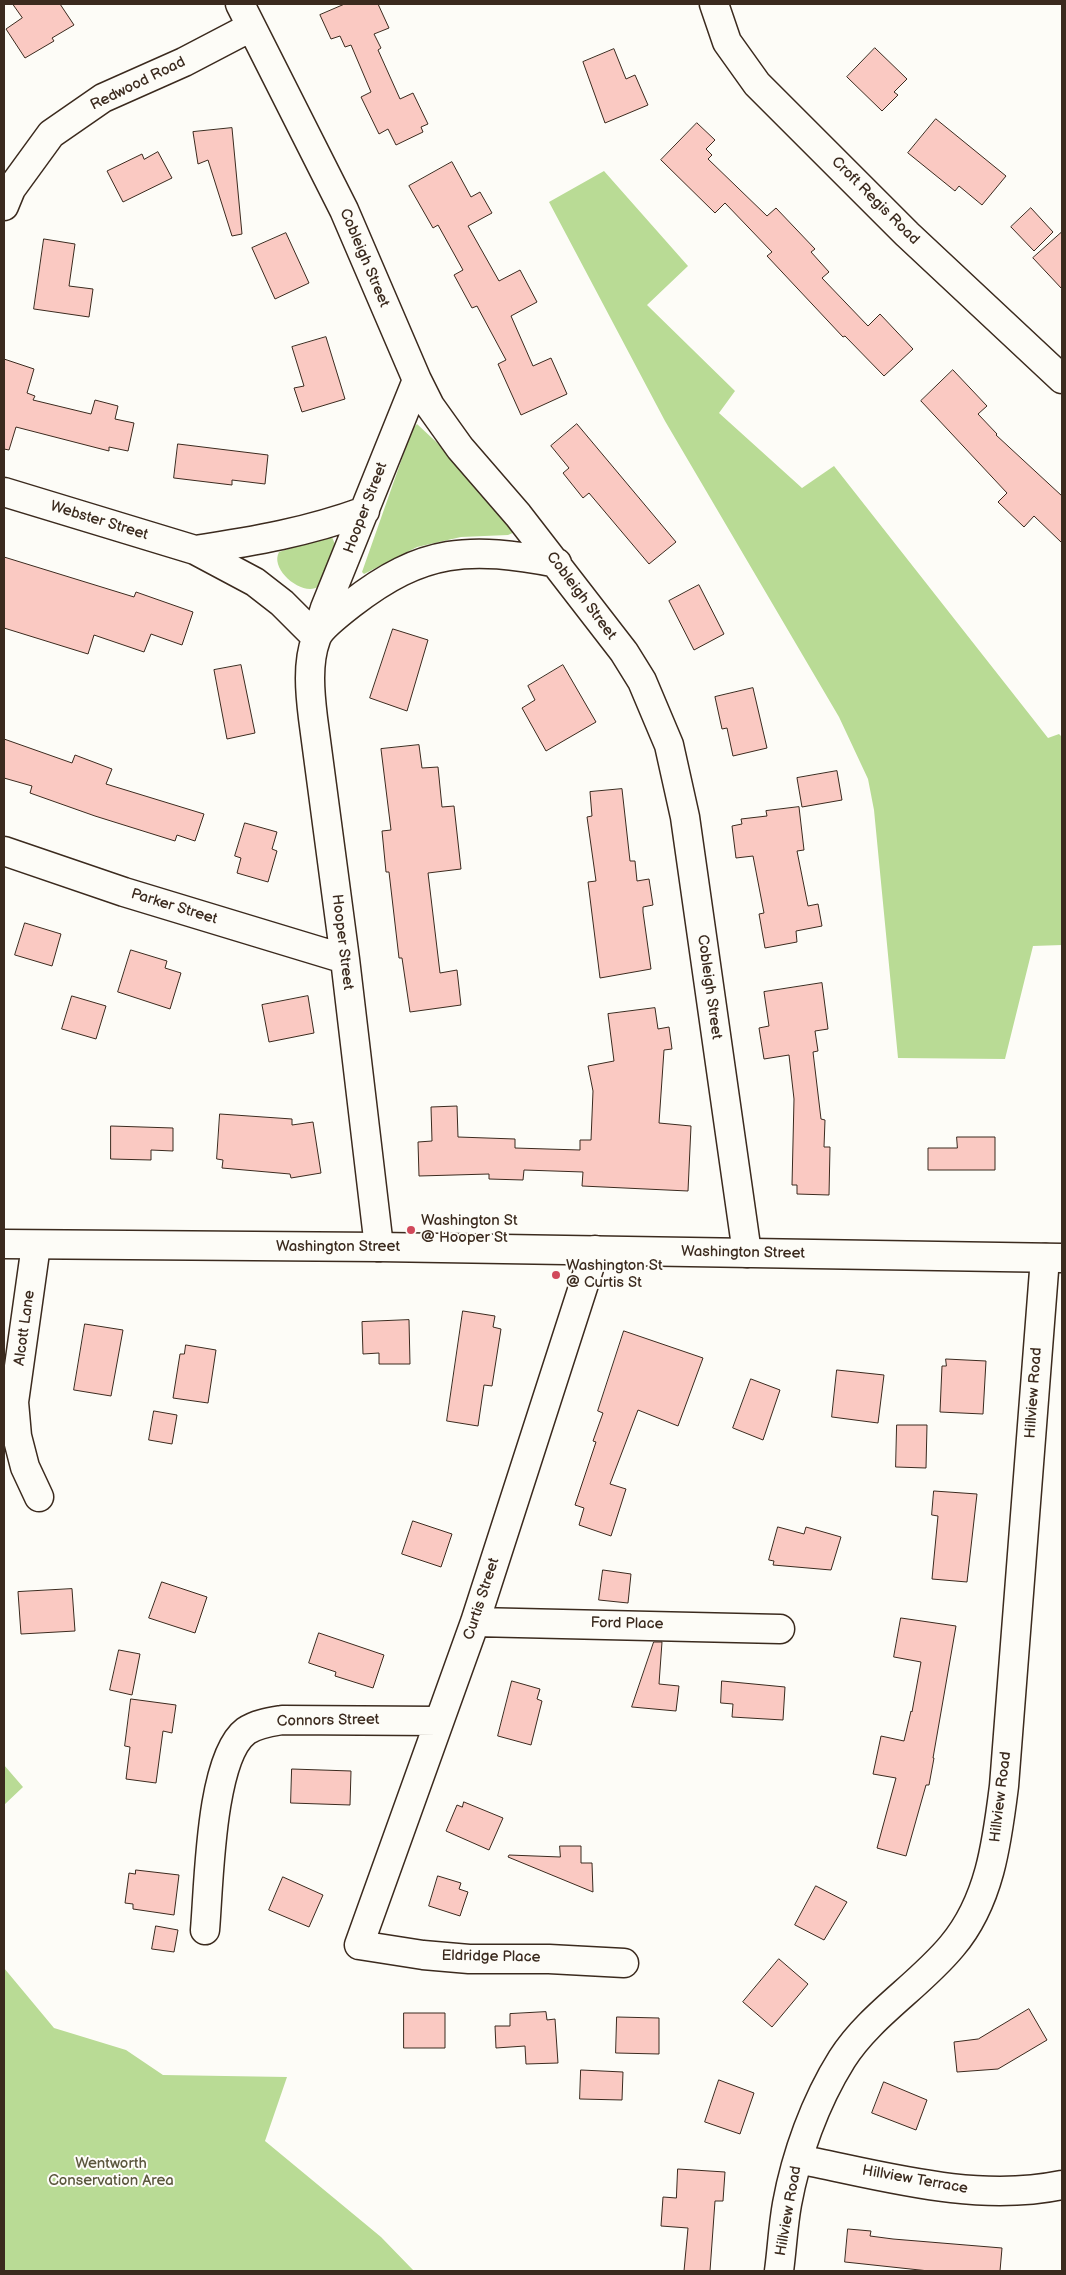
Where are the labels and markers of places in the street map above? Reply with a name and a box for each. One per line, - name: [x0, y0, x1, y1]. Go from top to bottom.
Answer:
- place label: Washington St @ Hooper St: [421, 1212, 518, 1247]
- marker: Washington St @ Hooper St: [405, 1224, 417, 1236]
- place label: Washington St @ Curtis St: [566, 1257, 663, 1292]
- marker: Washington St @ Curtis St: [550, 1269, 562, 1281]

